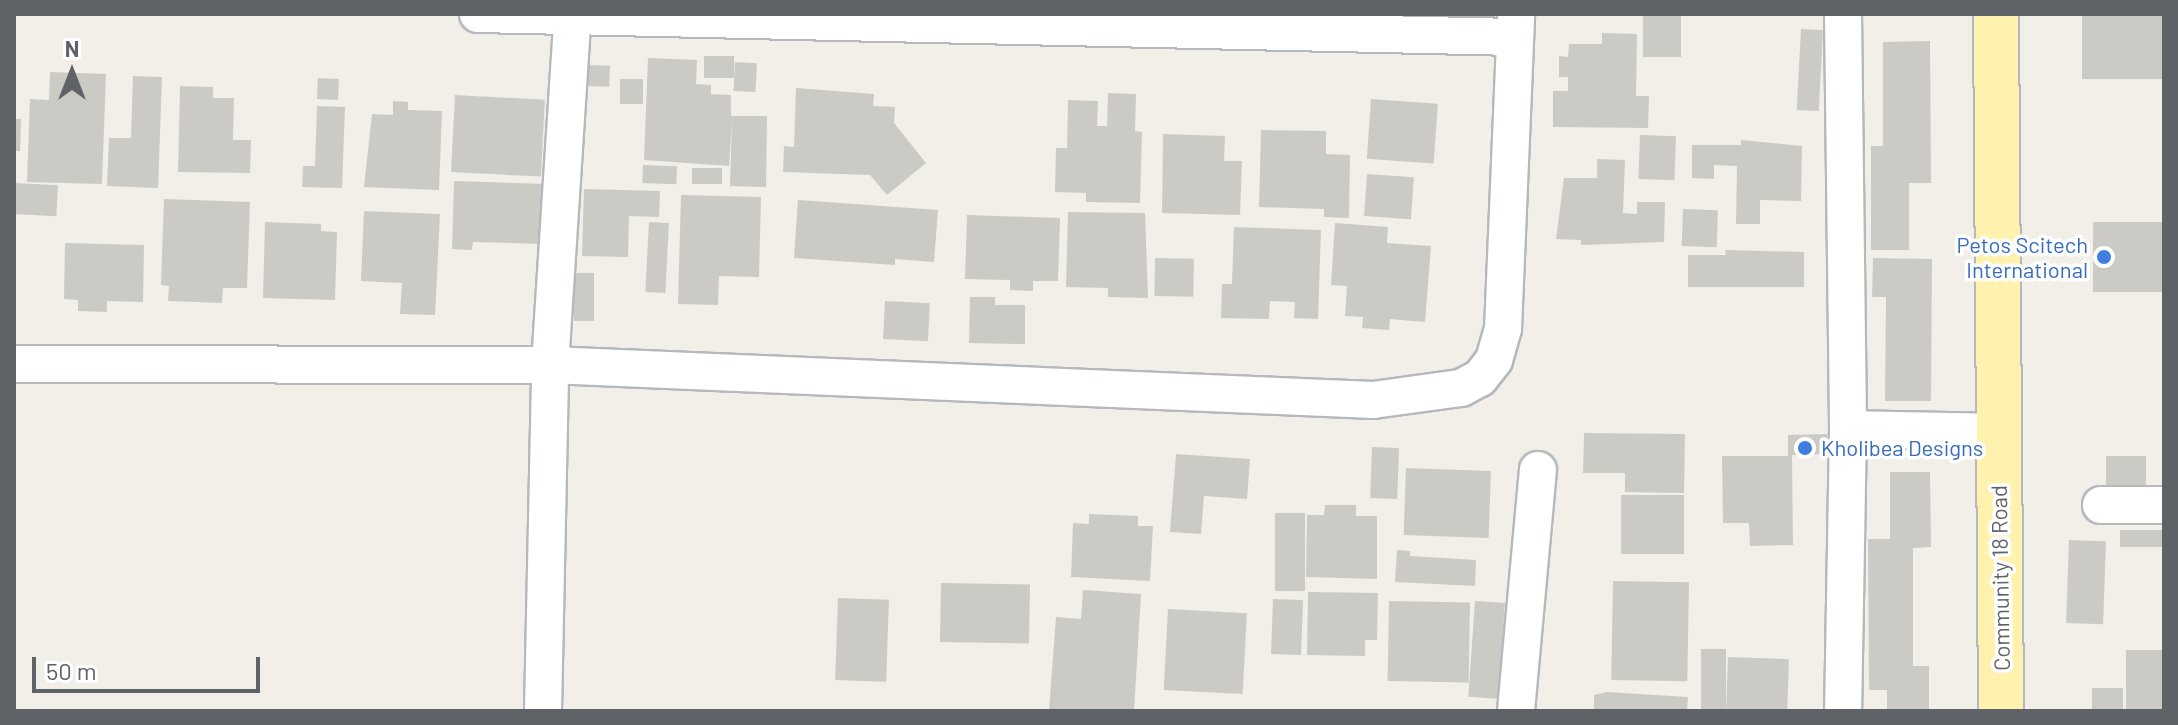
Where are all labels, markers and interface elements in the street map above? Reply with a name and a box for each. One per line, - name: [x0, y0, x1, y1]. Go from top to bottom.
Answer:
- north arrow: [32, 32, 112, 112]
- text: N: [65, 35, 79, 61]
- place label: Petos Scitech International: [1957, 231, 2088, 282]
- marker: Petos Scitech International: [2095, 248, 2113, 266]
- place label: Kholibea Designs: [1821, 435, 1983, 461]
- marker: Kholibea Designs: [1796, 439, 1814, 457]
- street label: Community 18 Road: [1985, 485, 2015, 671]
- scale bar: [36, 641, 264, 691]
- text: 50 m: [46, 656, 97, 685]

